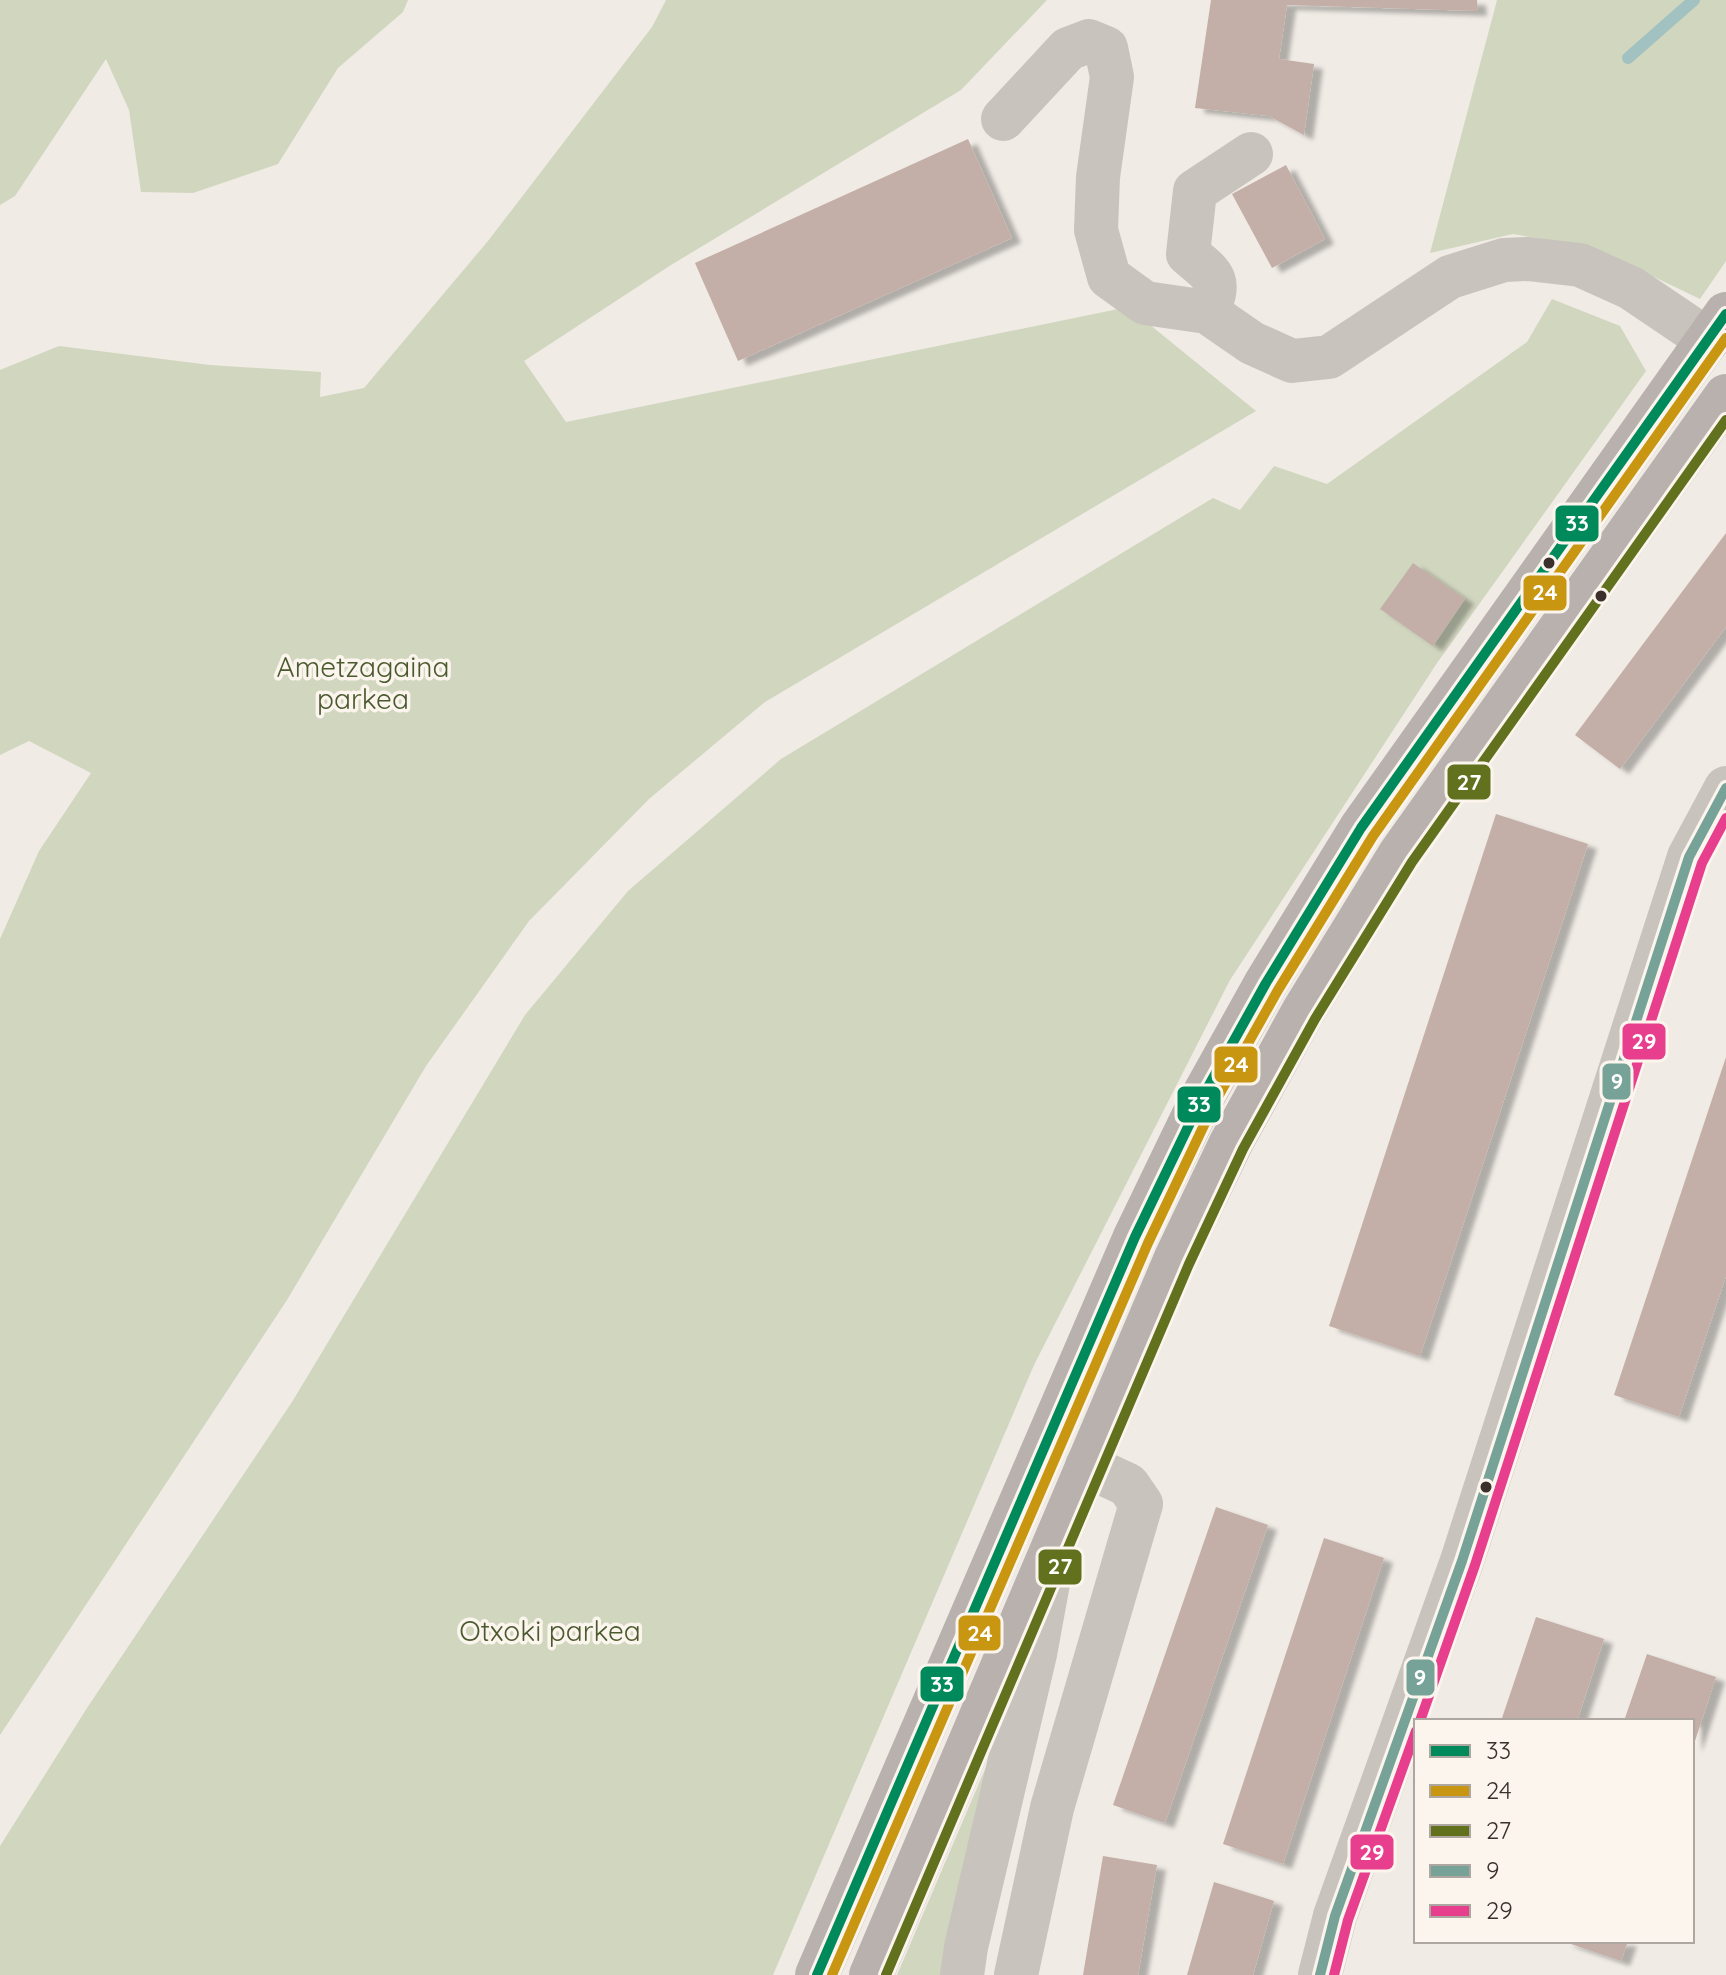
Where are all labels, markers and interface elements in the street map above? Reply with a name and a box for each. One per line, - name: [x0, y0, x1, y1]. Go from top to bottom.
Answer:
- line badge: 33: [1554, 504, 1600, 543]
- text: 33: [1565, 509, 1589, 537]
- unlabelled marker: [1541, 555, 1557, 571]
- line badge: 24: [1522, 574, 1568, 612]
- text: 24: [1532, 578, 1558, 606]
- unlabelled marker: [1593, 588, 1609, 604]
- park label: Ametzagaina parkea: [277, 649, 449, 716]
- line badge: 27: [1446, 763, 1492, 801]
- text: 27: [1457, 768, 1481, 796]
- line badge: 29: [1621, 1022, 1667, 1061]
- text: 29: [1631, 1027, 1657, 1055]
- line badge: 24: [1213, 1045, 1259, 1084]
- text: 24: [1223, 1050, 1249, 1078]
- line badge: 9: [1601, 1062, 1632, 1101]
- text: 9: [1611, 1067, 1623, 1095]
- line badge: 33: [1176, 1085, 1222, 1124]
- text: 33: [1187, 1090, 1211, 1118]
- unlabelled marker: [1478, 1479, 1494, 1495]
- line badge: 27: [1037, 1548, 1083, 1586]
- text: 27: [1048, 1552, 1072, 1580]
- park label: Otxoki parkea: [459, 1613, 641, 1648]
- line badge: 24: [957, 1614, 1002, 1652]
- text: 24: [967, 1619, 993, 1647]
- line badge: 9: [1405, 1658, 1436, 1697]
- text: 9: [1414, 1663, 1426, 1691]
- line badge: 33: [919, 1665, 965, 1703]
- text: 33: [930, 1670, 954, 1698]
- legend: [1414, 1719, 1694, 1943]
- text: 33: [1486, 1735, 1511, 1765]
- text: 24: [1486, 1775, 1512, 1805]
- text: 27: [1486, 1815, 1511, 1845]
- line badge: 29: [1349, 1833, 1395, 1871]
- text: 29: [1359, 1838, 1385, 1866]
- text: 9: [1486, 1855, 1499, 1885]
- text: 29: [1486, 1895, 1513, 1925]

